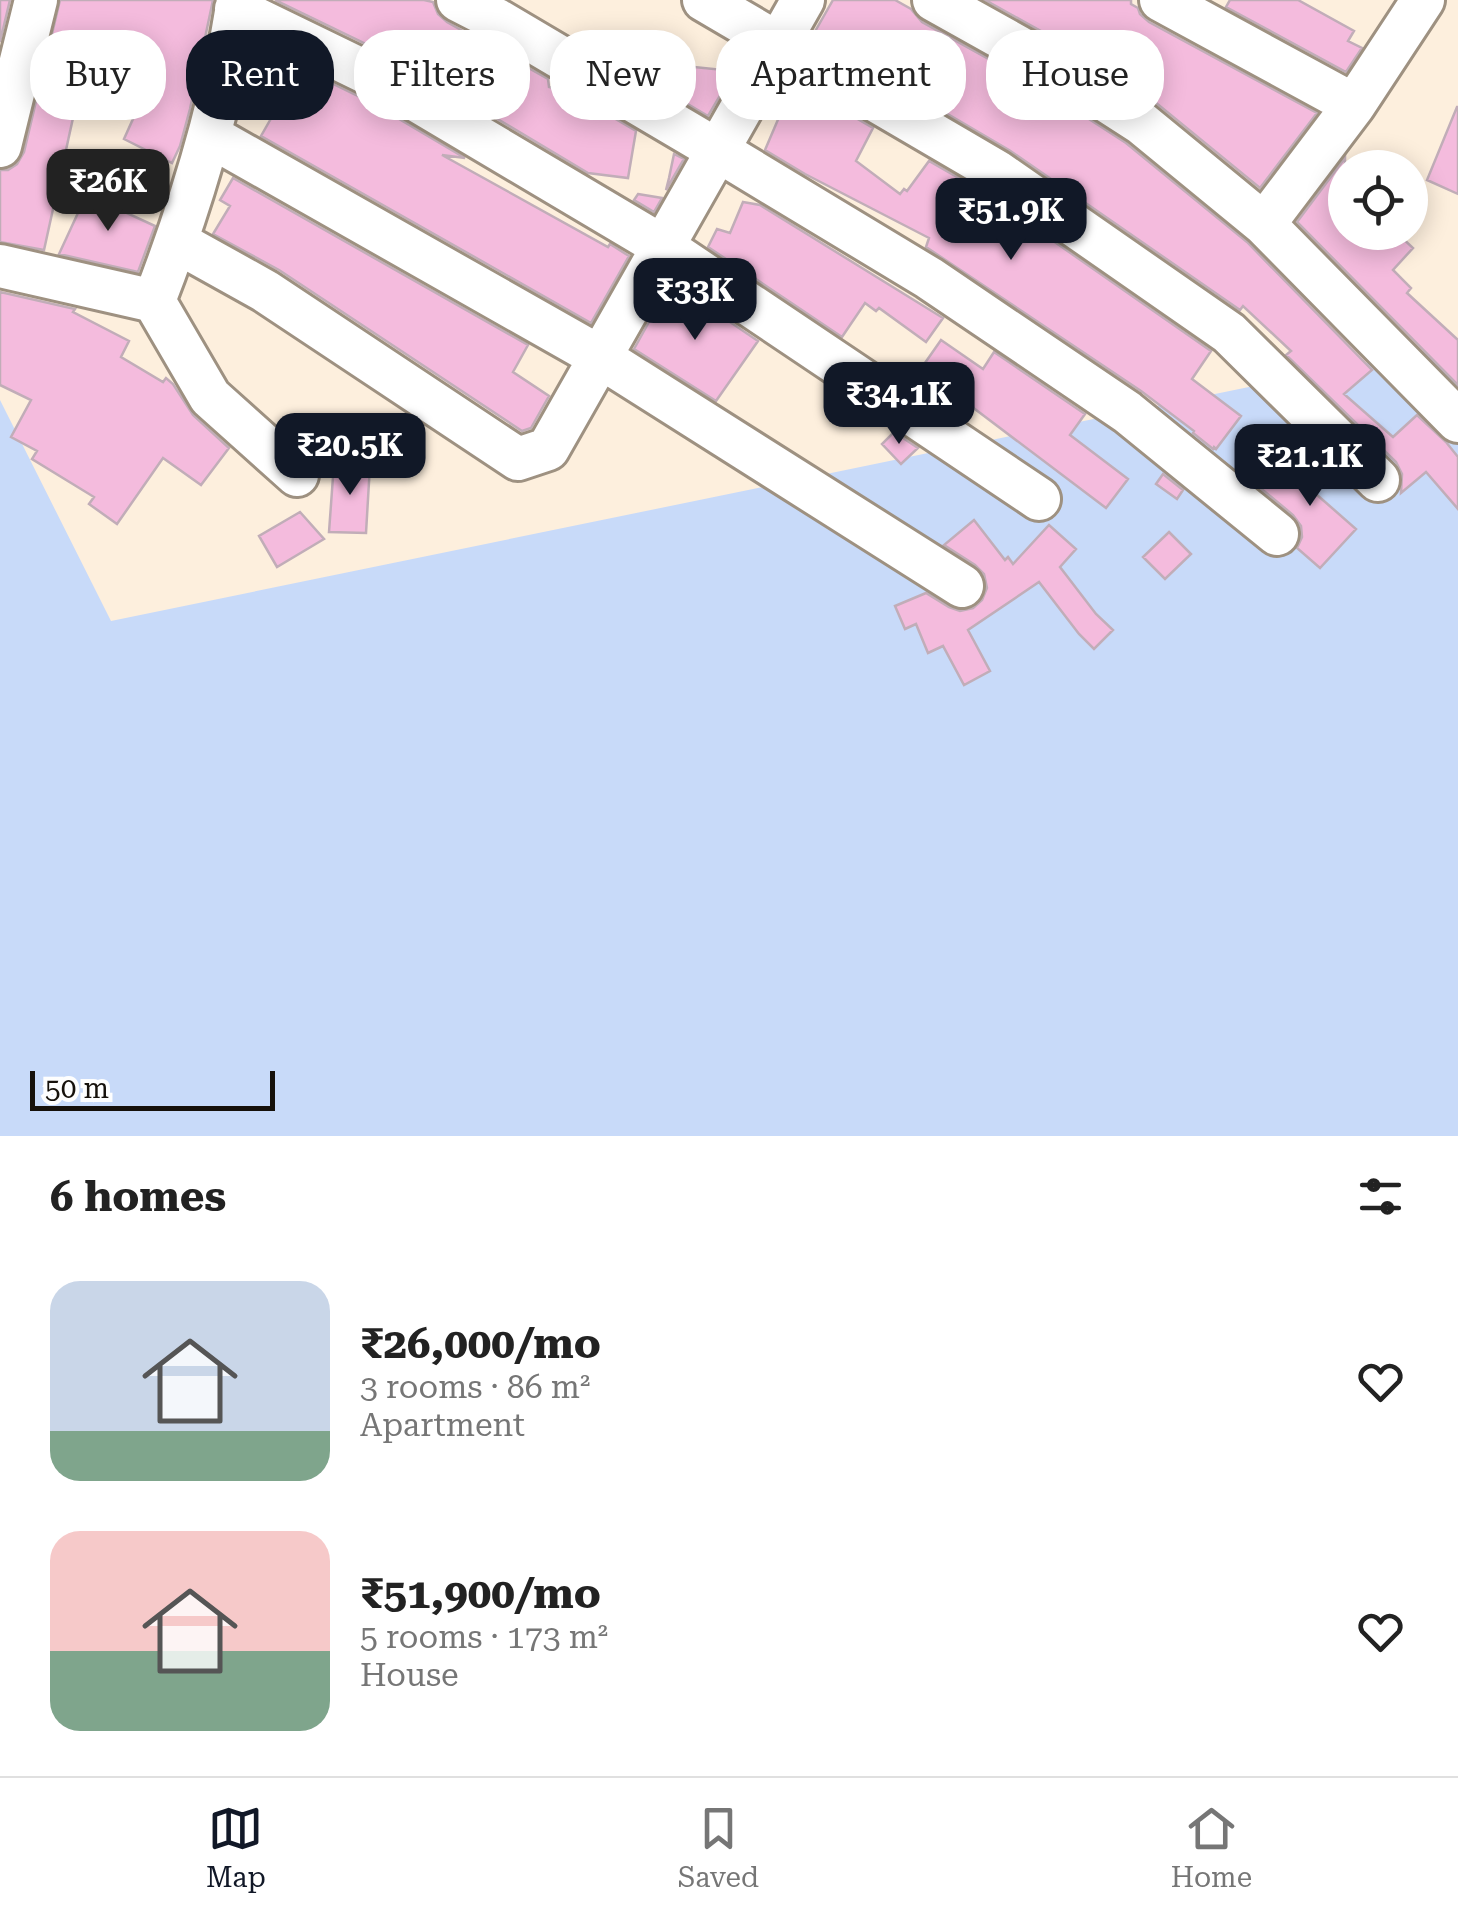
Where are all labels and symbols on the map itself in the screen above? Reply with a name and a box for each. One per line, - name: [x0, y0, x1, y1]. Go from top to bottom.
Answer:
- pin: ₹26K: [49, 149, 167, 234]
- pin: ₹51.9K: [930, 178, 1092, 263]
- pin: ₹33K: [636, 258, 754, 343]
- pin: ₹34.1K: [818, 362, 980, 447]
- pin: ₹20.5K: [269, 413, 431, 498]
- pin: ₹21.1K: [1229, 424, 1391, 509]
- scale bar: [30, 1066, 275, 1110]

